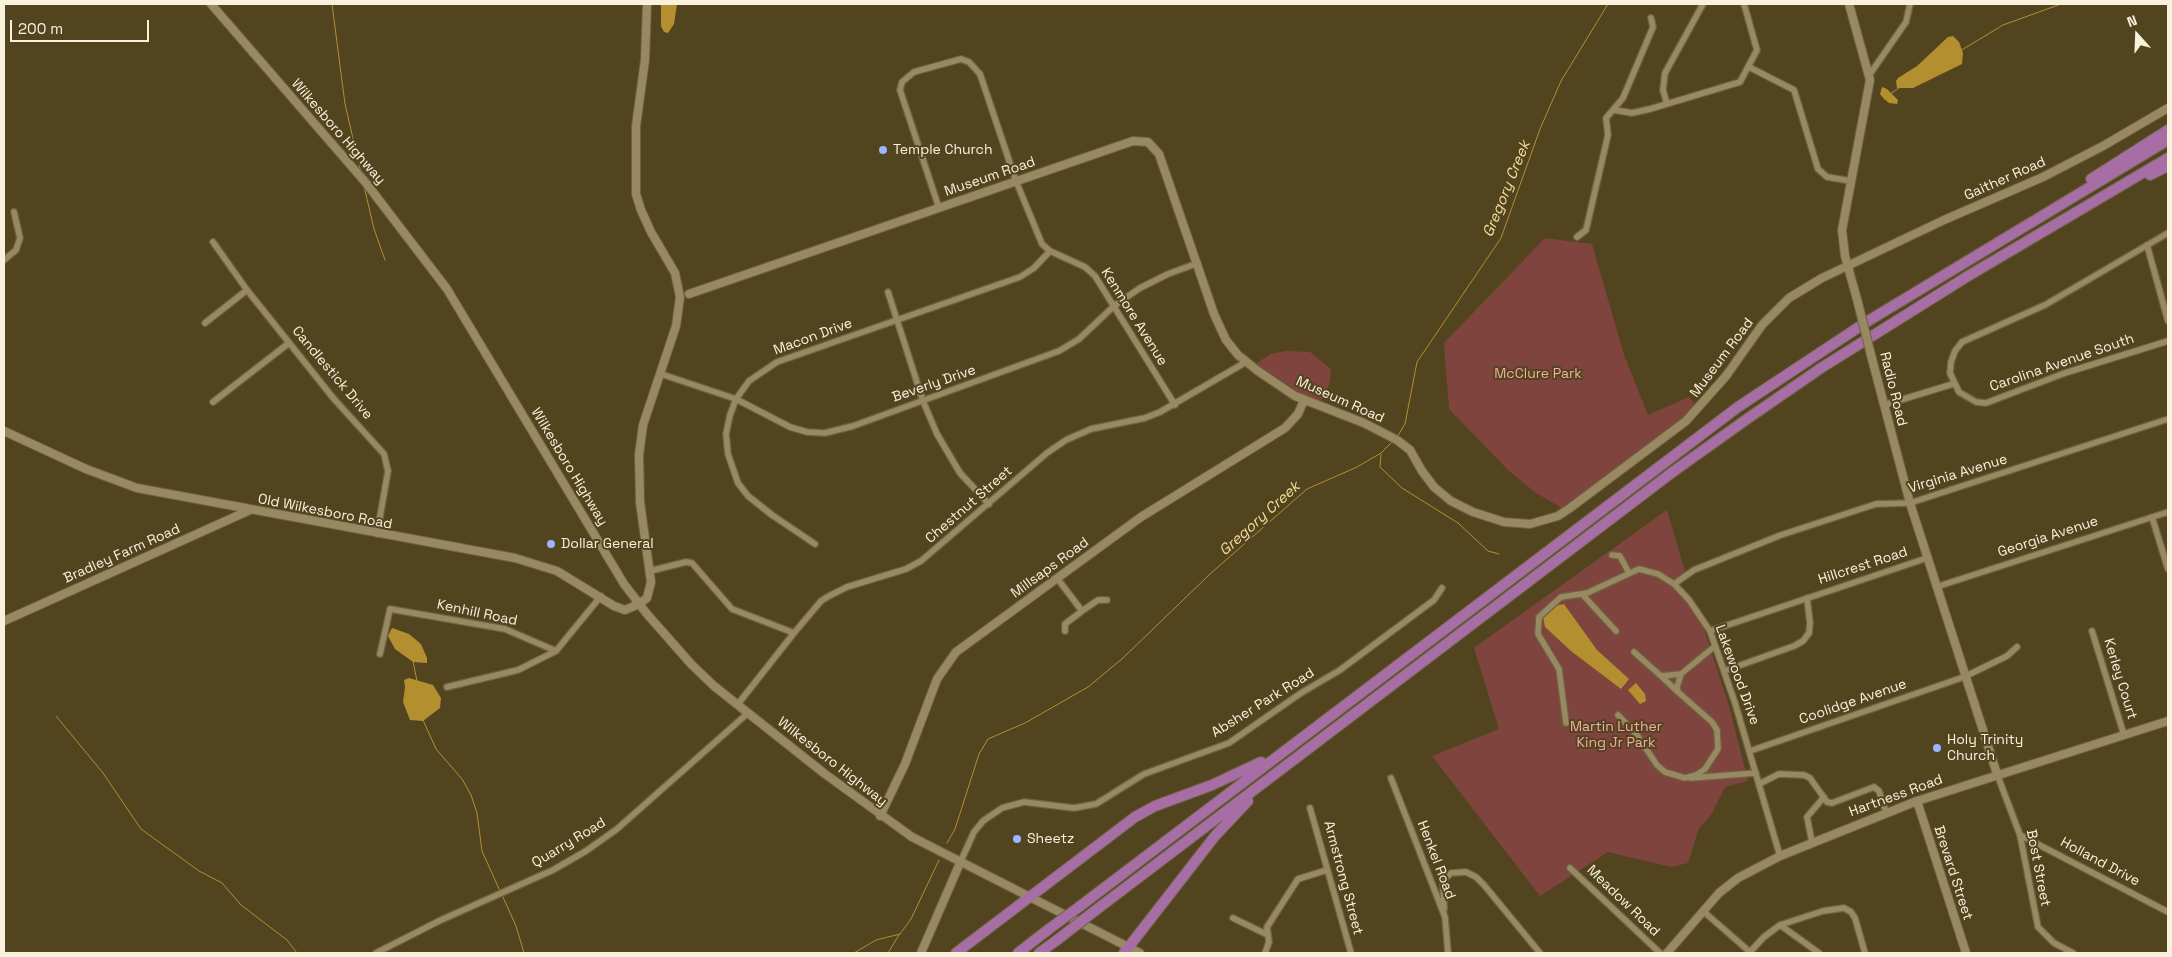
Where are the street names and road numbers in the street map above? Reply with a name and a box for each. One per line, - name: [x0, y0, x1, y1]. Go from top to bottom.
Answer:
- street label: Wilkesboro Highway: [288, 76, 388, 188]
- street label: Museum Road: [942, 154, 1038, 200]
- street label: Gaither Road: [1962, 154, 2048, 204]
- street label: Kenmore Avenue: [1097, 265, 1171, 369]
- street label: Macon Drive: [771, 315, 855, 359]
- street label: Museum Road: [1687, 315, 1757, 401]
- street label: Candlestick Drive: [288, 323, 376, 423]
- street label: Carolina Avenue South: [1988, 330, 2136, 396]
- street label: Radio Road: [1876, 350, 1910, 428]
- street label: Beverly Drive: [890, 362, 978, 406]
- street label: Museum Road: [1293, 373, 1387, 427]
- street label: Wilkesboro Highway: [527, 405, 611, 529]
- street label: Virginia Avenue: [1906, 451, 2010, 497]
- street label: Chestnut Street: [922, 463, 1016, 547]
- street label: Old Wilkesboro Road: [256, 491, 394, 533]
- street label: Georgia Avenue: [1996, 513, 2100, 561]
- street label: Bradley Farm Road: [61, 521, 183, 587]
- street label: Millsaps Road: [1008, 534, 1092, 602]
- street label: Hillcrest Road: [1816, 544, 1910, 588]
- street label: Kenhill Road: [435, 596, 519, 630]
- street label: Lakewood Drive: [1711, 623, 1763, 727]
- street label: Kerley Court: [2100, 637, 2140, 721]
- street label: Absher Park Road: [1208, 665, 1318, 741]
- street label: Coolidge Avenue: [1797, 676, 1909, 728]
- street label: Wilkesboro Highway: [774, 714, 890, 810]
- street label: Hartness Road: [1847, 771, 1945, 821]
- street label: Quarry Road: [529, 814, 609, 872]
- street label: Henkel Road: [1413, 818, 1459, 902]
- street label: Armstrong Street: [1320, 819, 1366, 937]
- street label: Brevard Street: [1930, 824, 1976, 922]
- street label: Bost Street: [2022, 828, 2054, 908]
- street label: Holland Drive: [2057, 834, 2143, 890]
- street label: Meadow Road: [1583, 862, 1663, 940]

